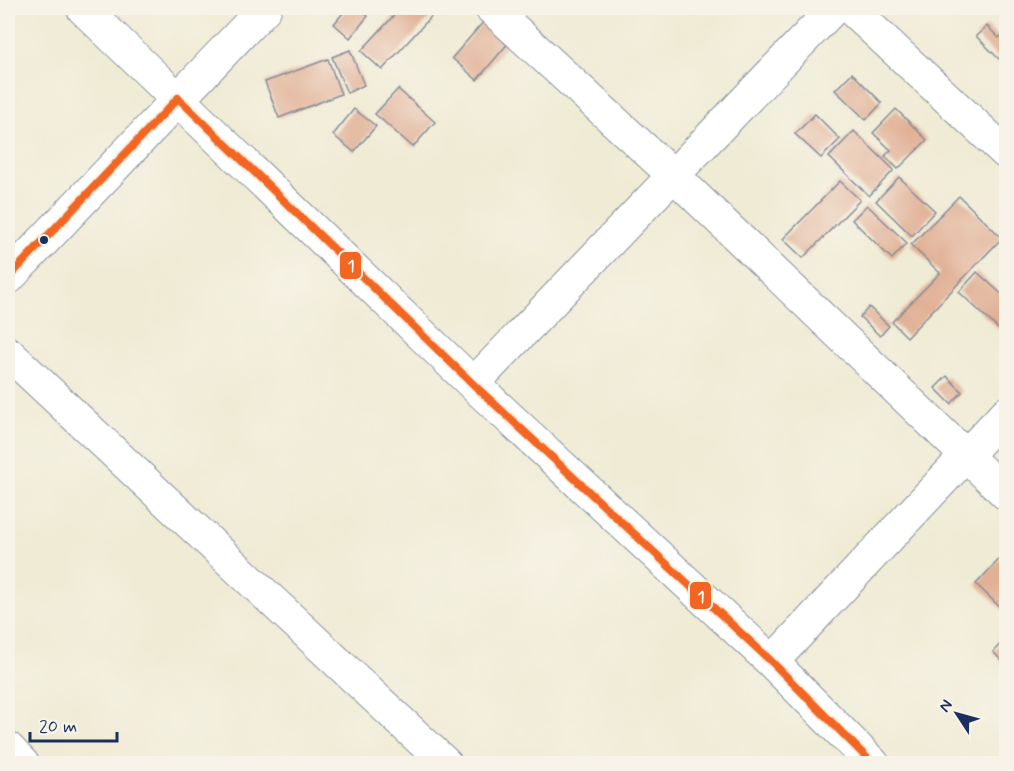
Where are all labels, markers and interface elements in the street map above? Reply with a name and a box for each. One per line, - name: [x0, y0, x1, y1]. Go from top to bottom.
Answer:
- unlabelled marker: [38, 234, 50, 246]
- line badge: 1: [339, 251, 362, 280]
- text: 1: [347, 256, 355, 277]
- line badge: 1: [689, 581, 712, 610]
- text: 1: [697, 587, 705, 608]
- north arrow: [927, 684, 987, 744]
- text: N: [934, 696, 958, 717]
- scale bar: [30, 705, 117, 743]
- text: 20 m: [39, 715, 77, 739]

